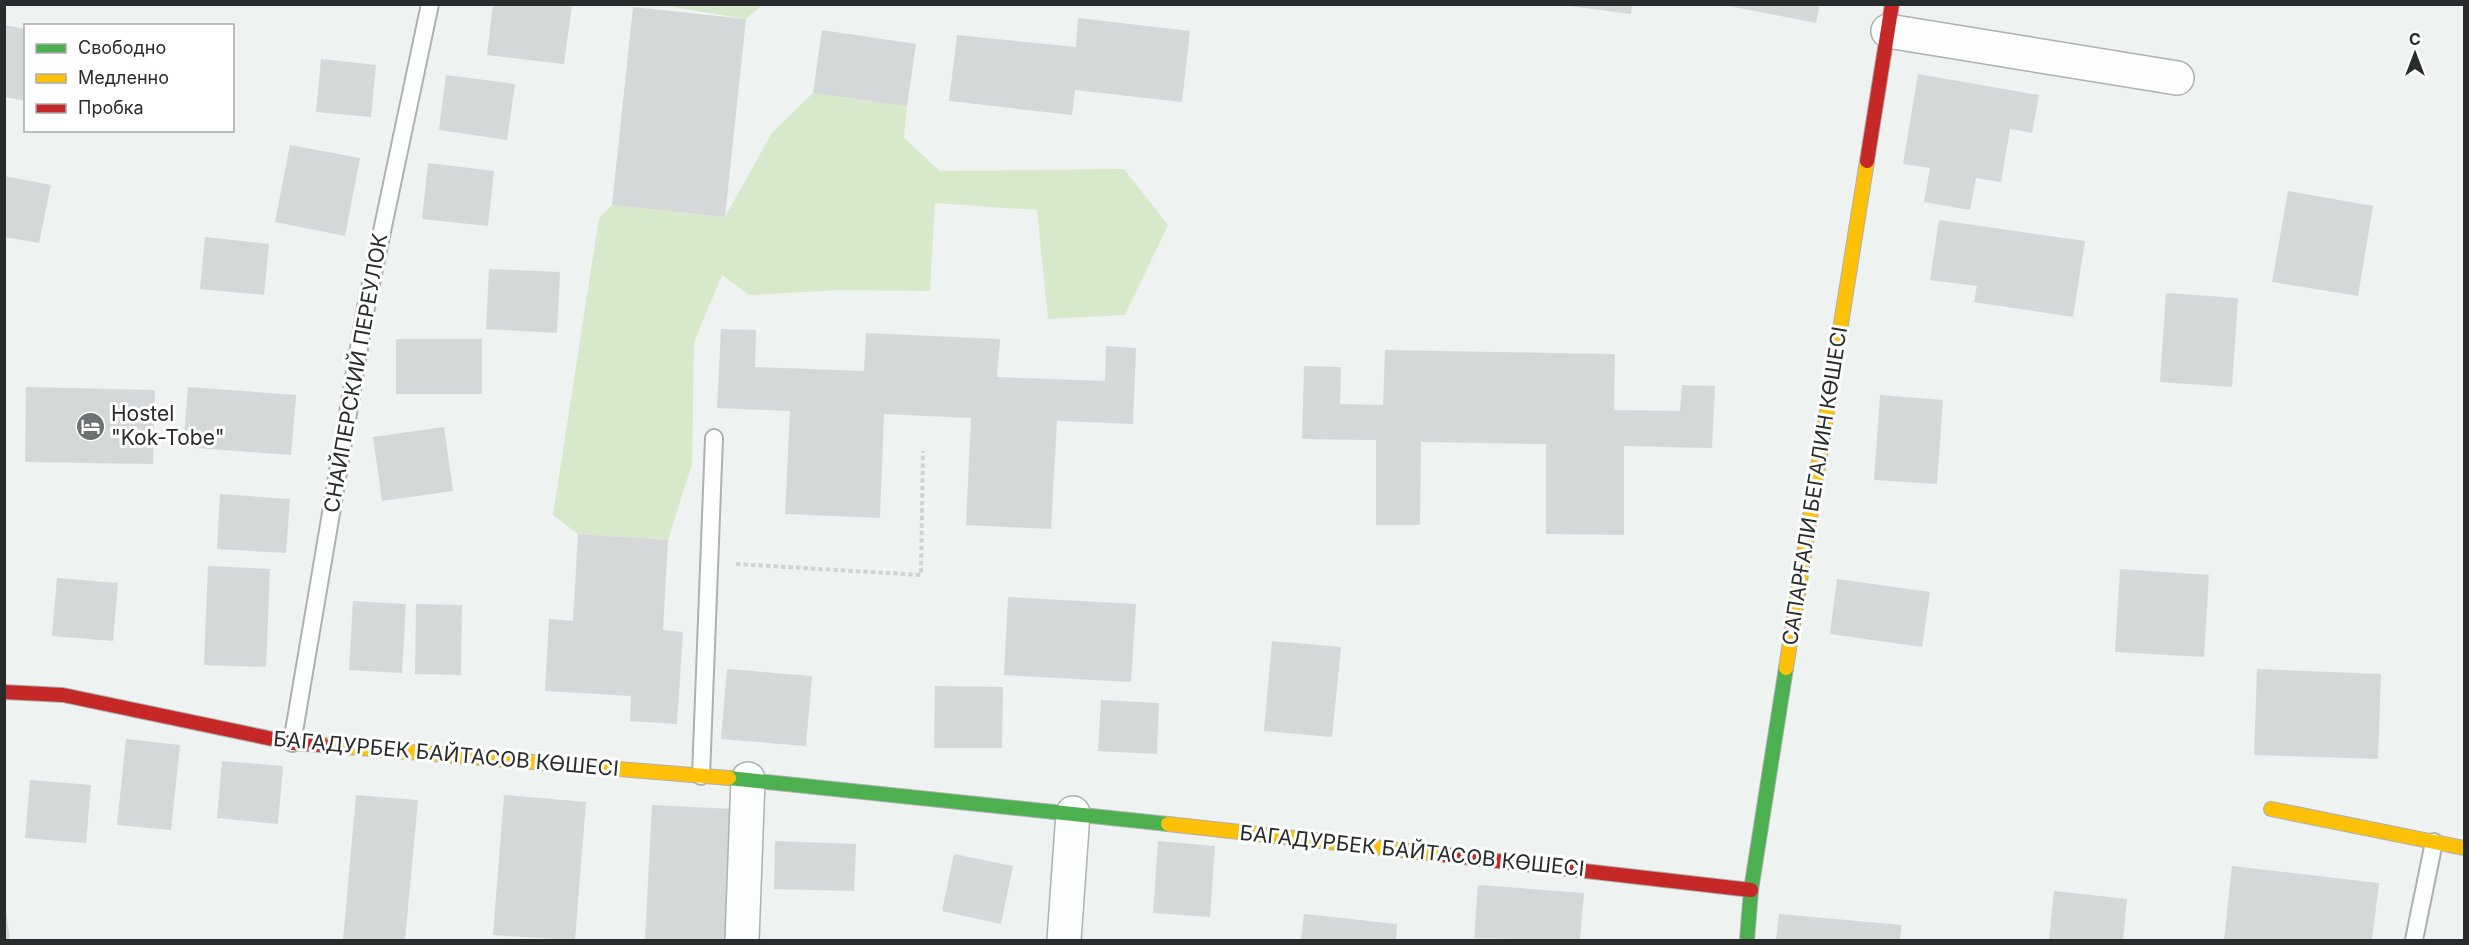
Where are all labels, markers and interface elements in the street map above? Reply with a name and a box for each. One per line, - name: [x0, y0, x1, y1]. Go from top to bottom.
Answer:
- legend: [24, 24, 234, 132]
- north arrow: [2385, 24, 2445, 84]
- text: С: [2409, 29, 2421, 49]
- text: Свободно: [78, 37, 166, 58]
- text: Медленно: [78, 67, 169, 88]
- text: Пробка: [78, 97, 144, 118]
- street label: СНАЙПЕРСКИЙ ПЕРЕУЛОК: [318, 231, 392, 515]
- street label: САПАРҒАЛИ БЕГАЛИН КӨШЕСІ: [1777, 325, 1852, 647]
- place label: Hostel "Kok-Tobe": [111, 401, 224, 450]
- hotel icon: Hostel "Kok-Tobe": [74, 410, 106, 442]
- street label: БАГАДУРБЕК БАЙТАСОВ КӨШЕСІ: [272, 725, 620, 781]
- street label: БАГАДУРБЕК БАЙТАСОВ КӨШЕСІ: [1238, 819, 1586, 881]

